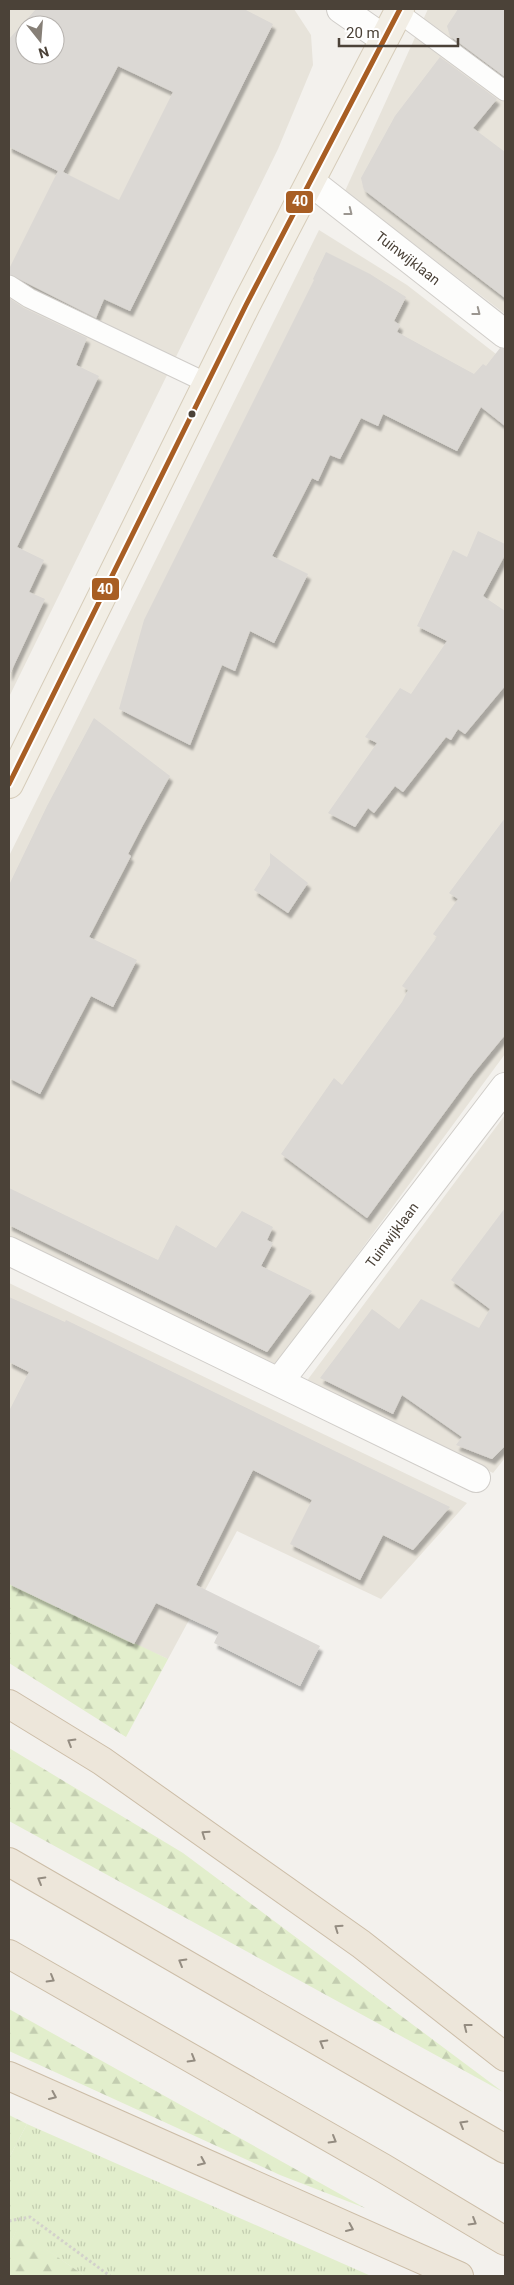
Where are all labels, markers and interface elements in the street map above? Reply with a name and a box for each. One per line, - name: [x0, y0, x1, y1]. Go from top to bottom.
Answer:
- north arrow: [15, 15, 65, 65]
- scale bar: [339, 15, 458, 47]
- text: 20 m: [346, 24, 380, 42]
- text: N: [37, 43, 51, 62]
- line badge: 40: [285, 190, 314, 214]
- text: 40: [292, 193, 308, 209]
- one-way arrow: [343, 207, 352, 215]
- street label: Tuinwijklaan: [373, 228, 443, 288]
- one-way arrow: [471, 307, 480, 315]
- unlabelled marker: [187, 409, 197, 419]
- line badge: 40: [91, 577, 120, 601]
- text: 40: [97, 581, 113, 597]
- street label: Tuinwijklaan: [362, 1199, 422, 1271]
- one-way arrow: [68, 1739, 77, 1749]
- one-way arrow: [201, 1831, 211, 1840]
- one-way arrow: [37, 1877, 46, 1887]
- one-way arrow: [334, 1925, 344, 1934]
- one-way arrow: [178, 1958, 187, 1968]
- one-way arrow: [46, 1972, 55, 1982]
- one-way arrow: [464, 2024, 473, 2032]
- one-way arrow: [319, 2039, 328, 2049]
- one-way arrow: [187, 2053, 196, 2063]
- one-way arrow: [48, 2090, 57, 2101]
- one-way arrow: [460, 2120, 469, 2130]
- one-way arrow: [328, 2133, 337, 2143]
- one-way arrow: [197, 2156, 206, 2167]
- one-way arrow: [468, 2216, 477, 2226]
- one-way arrow: [345, 2222, 354, 2232]

